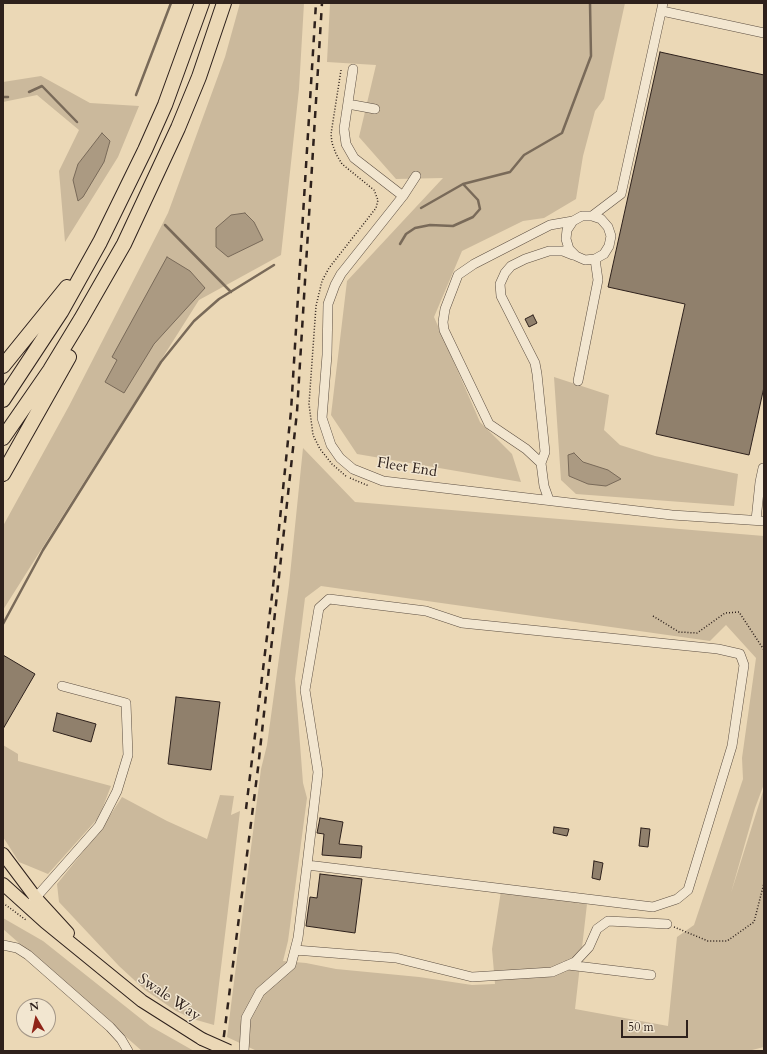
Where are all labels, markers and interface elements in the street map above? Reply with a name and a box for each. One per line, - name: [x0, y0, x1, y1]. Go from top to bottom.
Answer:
- street label: Fleet End: [376, 454, 438, 482]
- street label: Swale Way: [134, 971, 204, 1025]
- north arrow: [16, 998, 56, 1038]
- text: N: [28, 998, 40, 1015]
- scale bar: [623, 1012, 690, 1038]
- text: 50 m: [628, 1019, 654, 1035]

